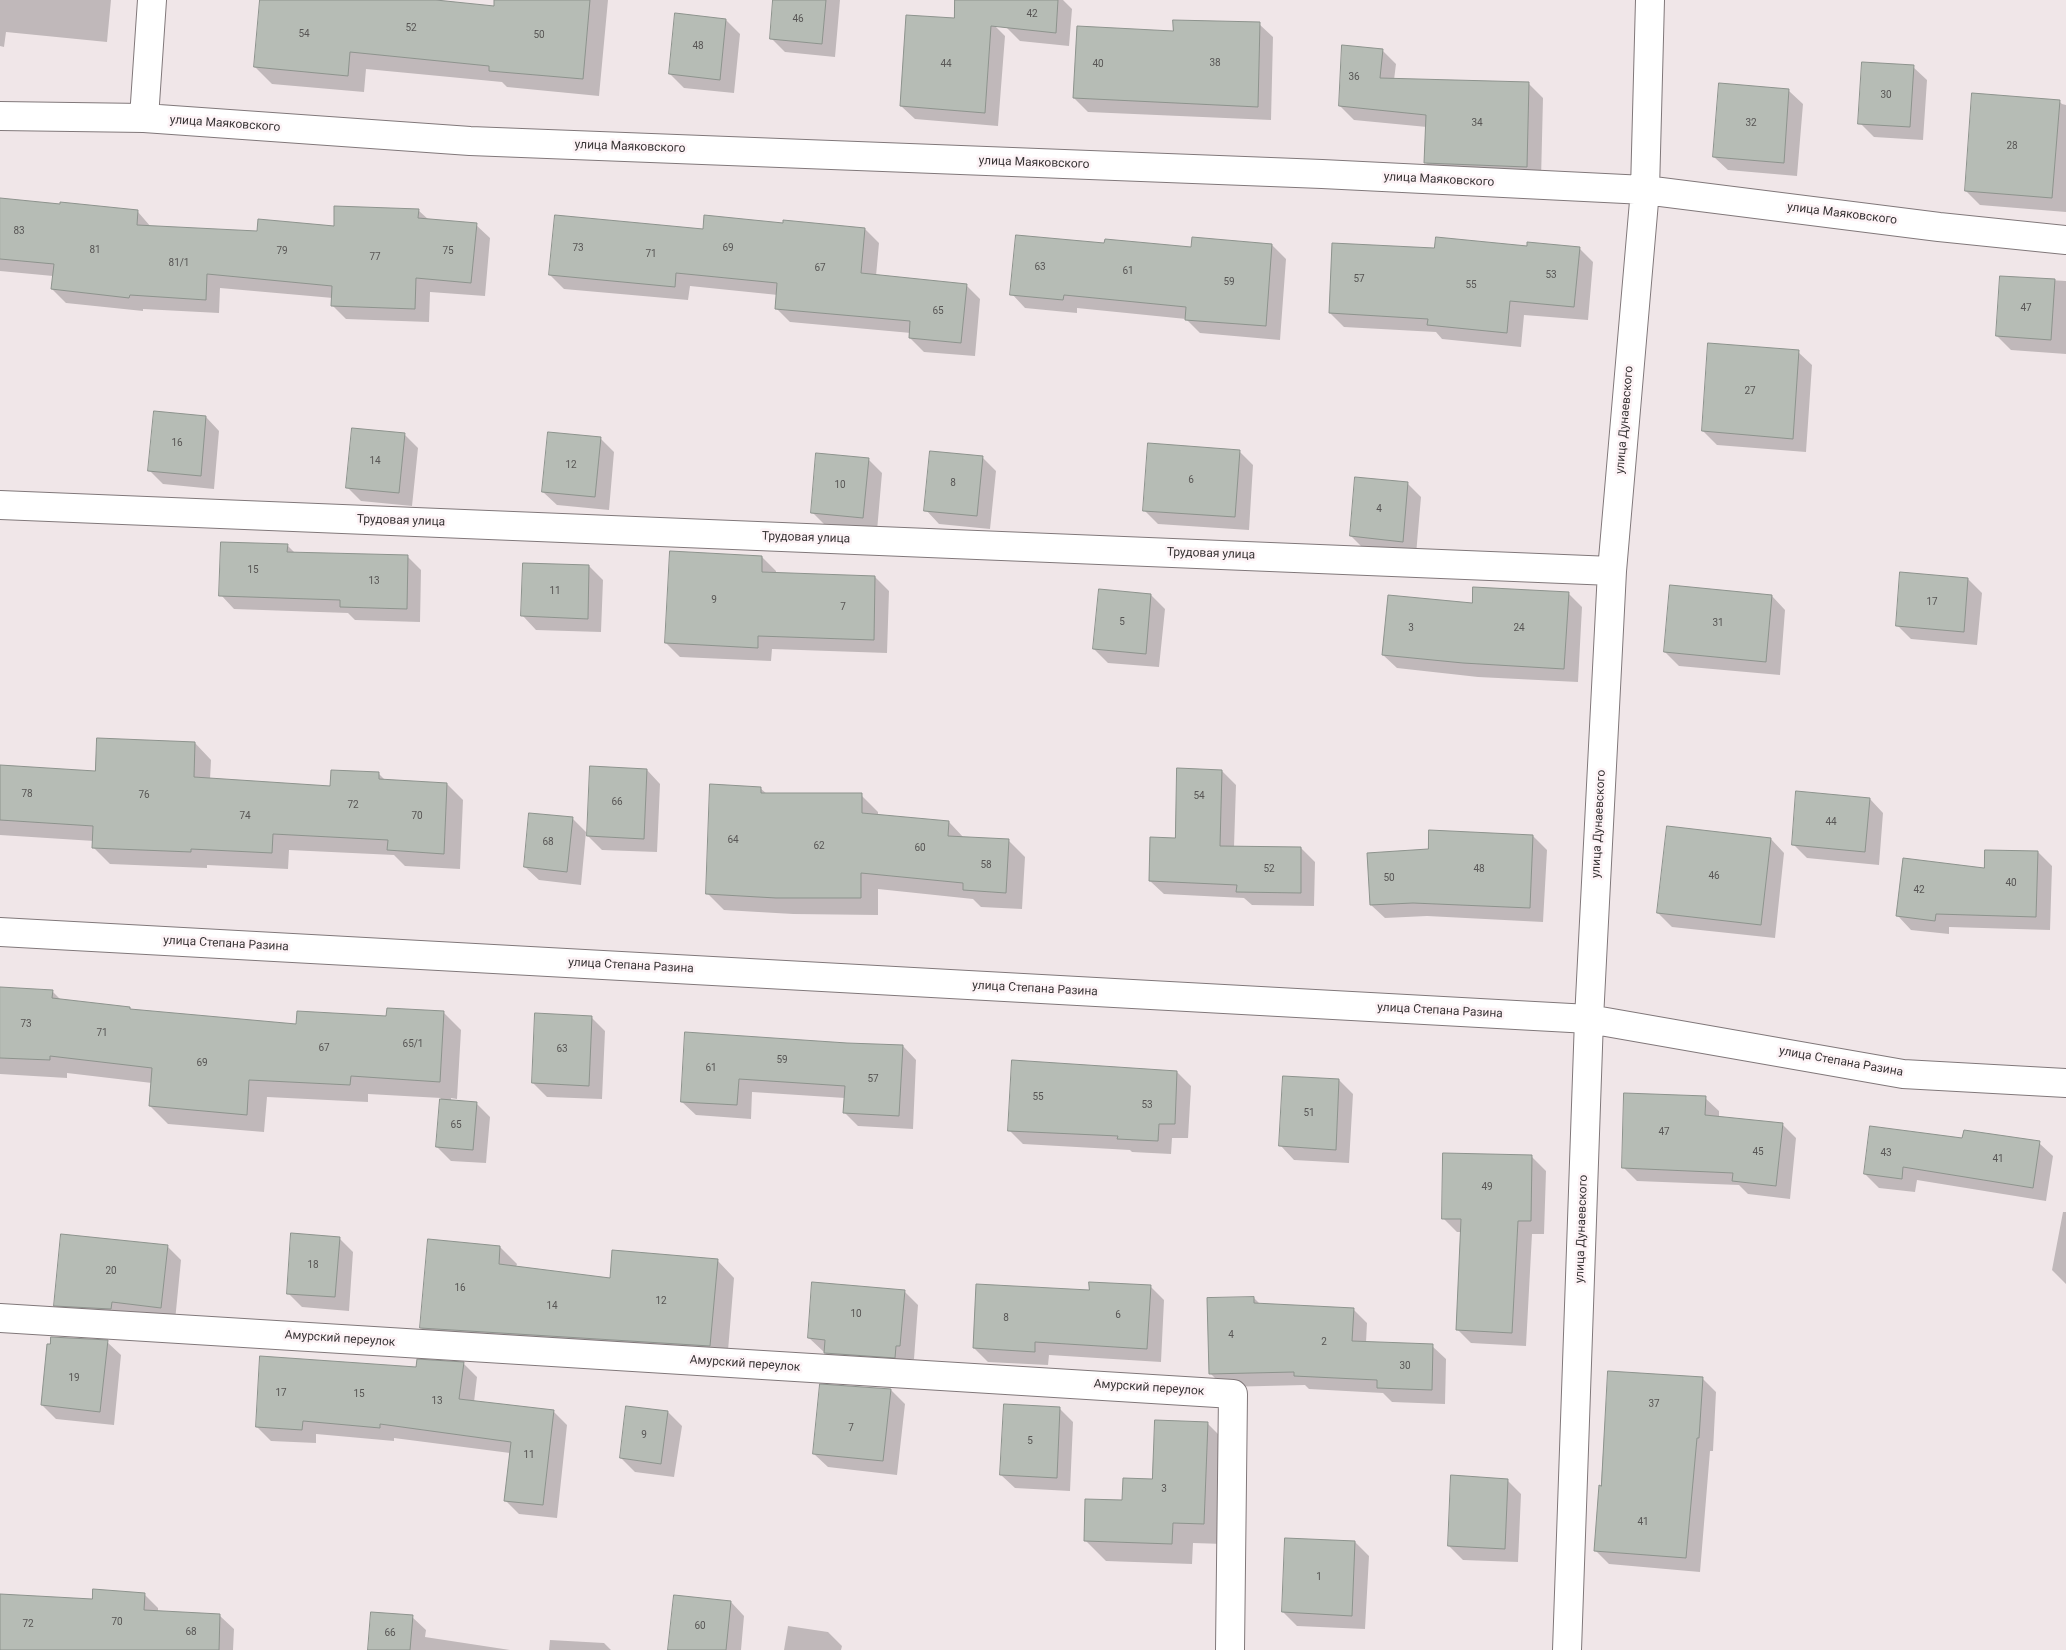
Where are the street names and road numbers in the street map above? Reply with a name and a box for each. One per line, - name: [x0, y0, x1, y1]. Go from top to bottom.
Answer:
- street label: улица Маяковского: [169, 113, 281, 135]
- street label: улица Маяковского: [574, 138, 686, 156]
- street label: улица Маяковского: [978, 154, 1090, 172]
- street label: улица Маяковского: [1383, 170, 1495, 190]
- street label: улица Маяковского: [1786, 200, 1898, 228]
- street label: улица Дунаевского: [1613, 365, 1637, 475]
- street label: Трудовая улица: [357, 512, 445, 530]
- street label: Трудовая улица: [762, 529, 850, 547]
- street label: Трудовая улица: [1167, 545, 1255, 563]
- street label: улица Дунаевского: [1589, 769, 1609, 879]
- street label: улица Степана Разина: [163, 934, 289, 954]
- street label: улица Степана Разина: [568, 956, 694, 976]
- street label: улица Степана Разина: [972, 979, 1098, 999]
- street label: улица Степана Разина: [1377, 1001, 1503, 1021]
- street label: улица Степана Разина: [1778, 1044, 1904, 1080]
- street label: улица Дунаевского: [1573, 1175, 1591, 1283]
- street label: Амурский переулок: [284, 1328, 396, 1350]
- street label: Амурский переулок: [689, 1353, 801, 1375]
- street label: Амурский переулок: [1093, 1377, 1205, 1399]

